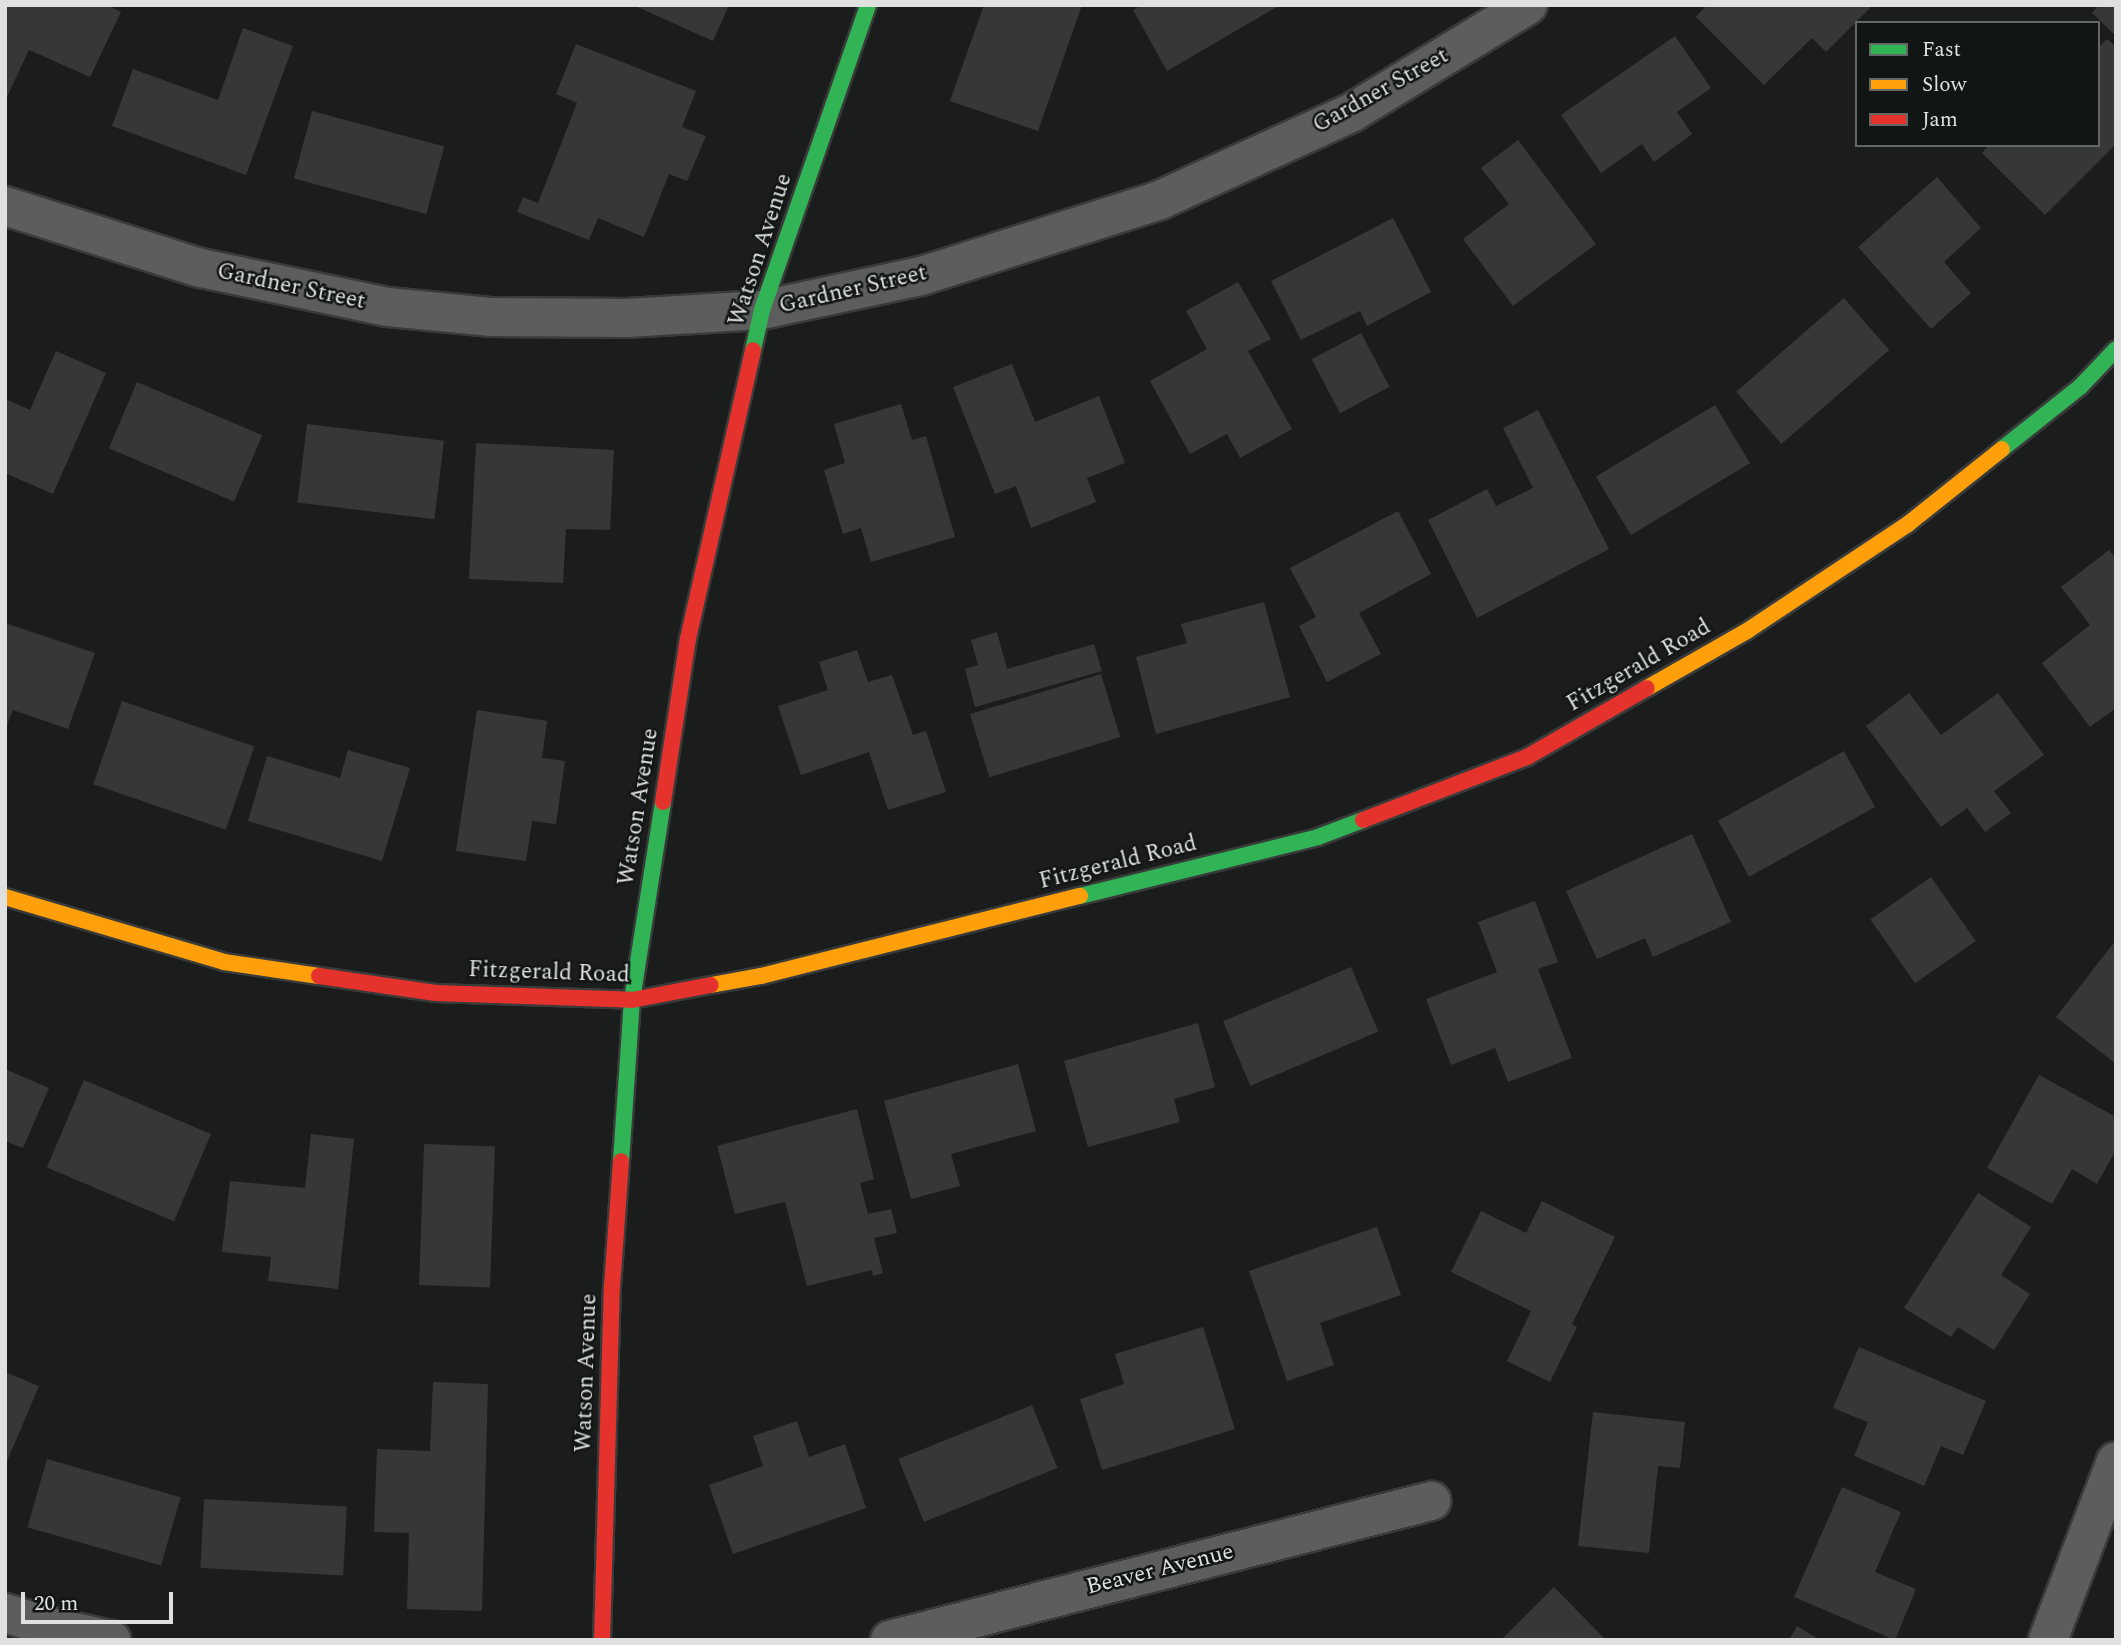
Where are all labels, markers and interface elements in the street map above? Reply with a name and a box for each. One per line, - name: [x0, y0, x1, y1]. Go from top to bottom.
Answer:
- legend: [1855, 21, 2100, 147]
- text: Fast: [1922, 34, 1961, 66]
- street label: Gardner Street: [1308, 42, 1454, 140]
- text: Slow: [1922, 69, 1966, 101]
- text: Jam: [1922, 104, 1958, 136]
- street label: Watson Avenue: [723, 170, 799, 330]
- street label: Gardner Street: [214, 258, 368, 316]
- street label: Gardner Street: [777, 260, 929, 320]
- street label: Fitzgerald Road: [1562, 614, 1716, 718]
- street label: Watson Avenue: [613, 726, 665, 888]
- street label: Fitzgerald Road: [1036, 830, 1200, 896]
- street label: Fitzgerald Road: [468, 956, 630, 990]
- street label: Watson Avenue: [570, 1293, 604, 1453]
- street label: Beaver Avenue: [1083, 1538, 1237, 1602]
- scale bar: [24, 1578, 177, 1622]
- text: 20 m: [34, 1588, 78, 1620]

